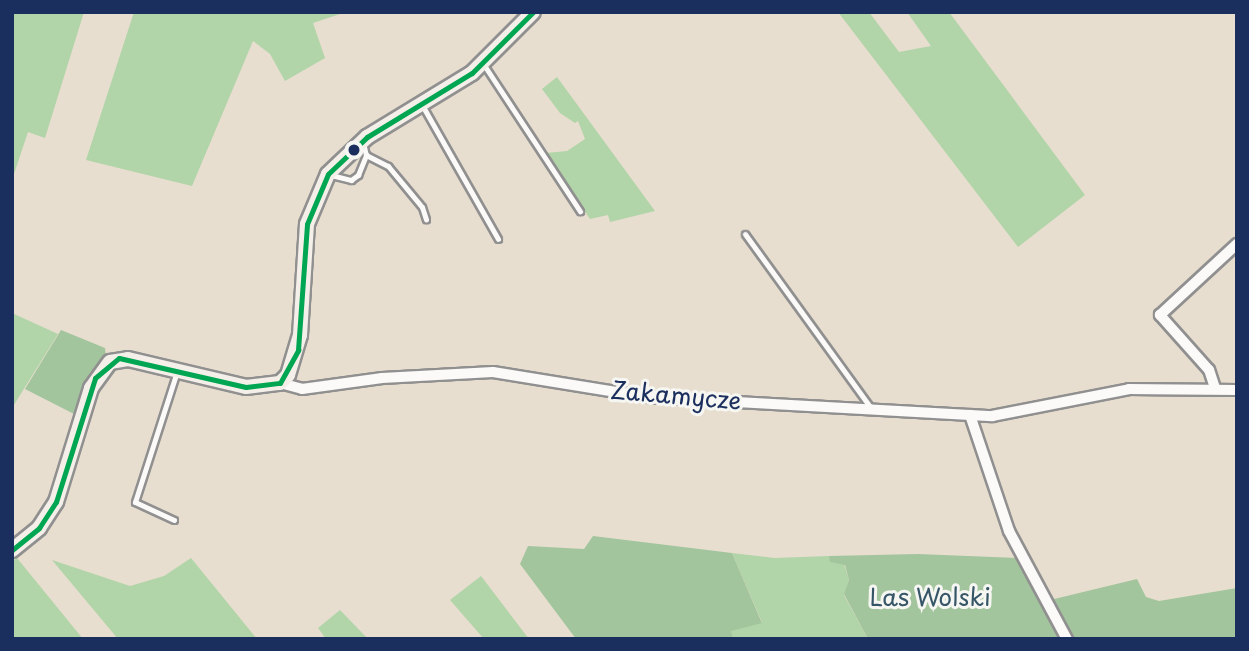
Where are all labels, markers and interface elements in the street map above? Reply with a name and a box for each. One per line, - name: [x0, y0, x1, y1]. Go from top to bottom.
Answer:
- unlabelled marker: [347, 143, 361, 157]
- street label: Zakamycze: [609, 375, 743, 415]
- park label: Las Wolski: [869, 583, 991, 611]

